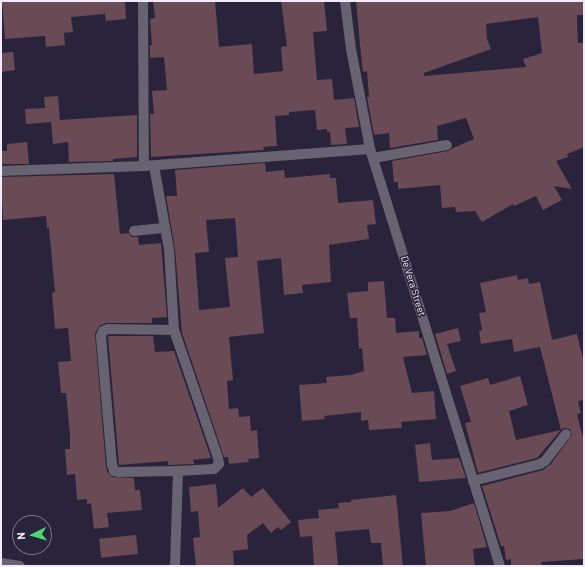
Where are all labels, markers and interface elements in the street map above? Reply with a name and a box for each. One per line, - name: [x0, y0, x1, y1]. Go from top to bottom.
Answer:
- street label: De Vera Street: [398, 254, 428, 318]
- north arrow: [12, 515, 52, 555]
- text: N: [14, 532, 27, 540]

